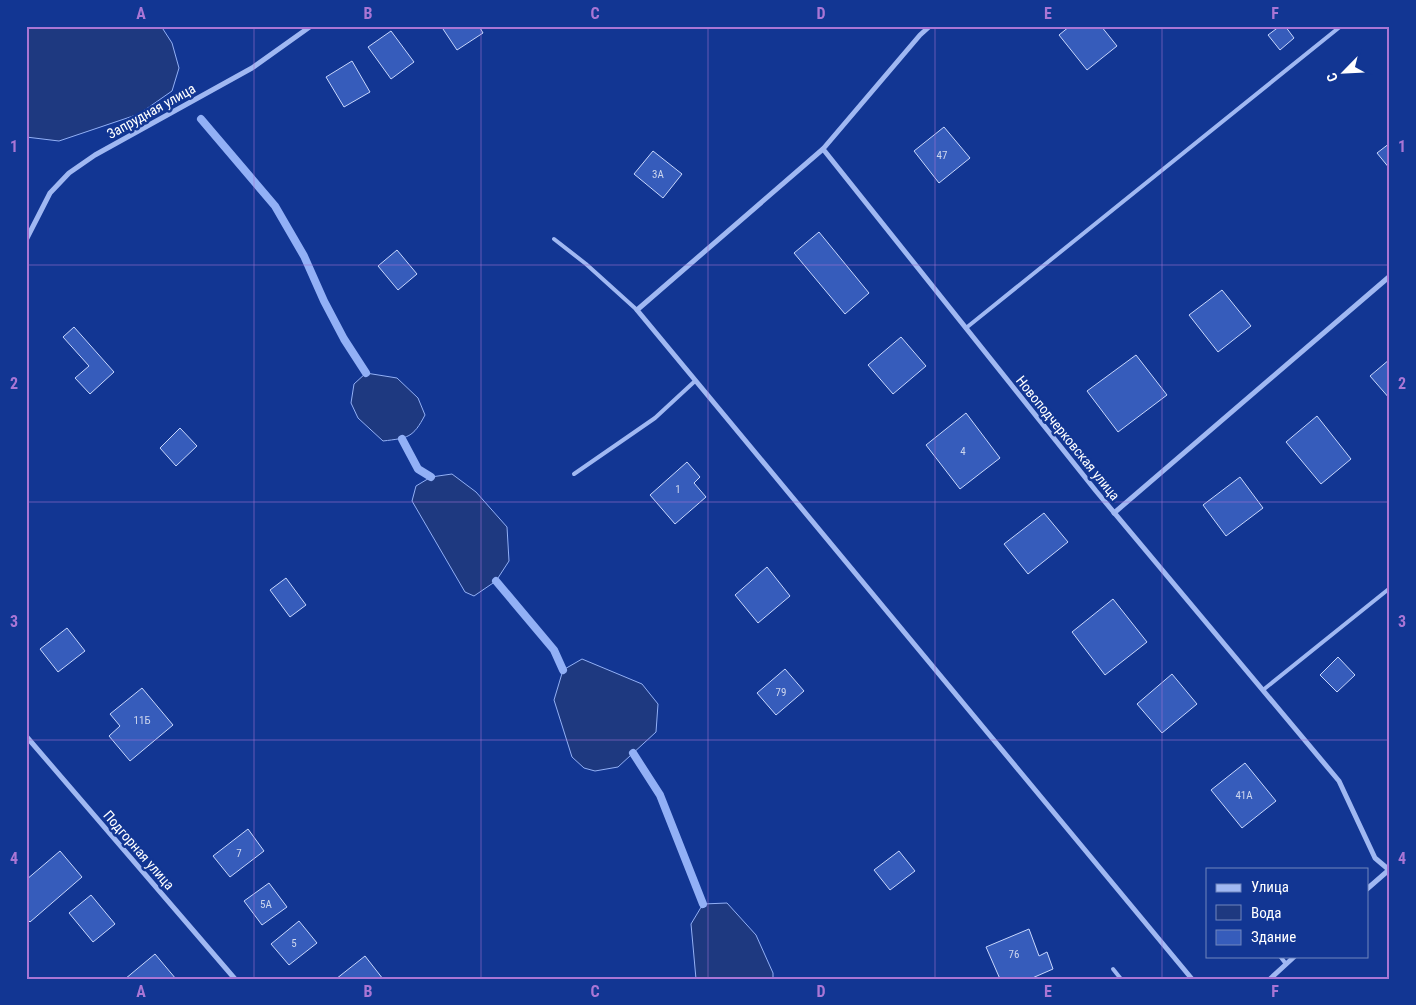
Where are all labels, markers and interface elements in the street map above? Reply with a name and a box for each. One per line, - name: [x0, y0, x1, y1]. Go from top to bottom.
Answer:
- text: A: [136, 4, 146, 23]
- text: B: [364, 4, 373, 23]
- text: C: [590, 4, 600, 23]
- text: D: [816, 4, 826, 23]
- text: E: [1044, 4, 1052, 23]
- text: F: [1271, 4, 1279, 23]
- north arrow: [1318, 48, 1368, 98]
- text: С: [1323, 70, 1341, 84]
- street label: Запрудная улица: [104, 80, 198, 142]
- text: 1: [10, 137, 18, 156]
- text: 1: [1398, 137, 1406, 156]
- house number: 47: [937, 149, 947, 162]
- house number: 3А: [652, 168, 665, 181]
- street label: Новоподчерковская улица: [1013, 373, 1123, 503]
- text: 2: [10, 374, 18, 393]
- text: 2: [1398, 374, 1406, 393]
- house number: 4: [960, 445, 966, 458]
- house number: 1: [675, 483, 681, 496]
- text: 3: [10, 612, 18, 631]
- text: 3: [1398, 612, 1406, 631]
- house number: 79: [776, 686, 786, 699]
- house number: 11Б: [134, 714, 150, 727]
- house number: 41А: [1235, 789, 1253, 802]
- street label: Подгорная улица: [100, 807, 178, 893]
- house number: 7: [236, 847, 242, 860]
- text: 4: [10, 849, 18, 868]
- text: 4: [1398, 849, 1406, 868]
- legend: [1206, 868, 1368, 958]
- text: Улица: [1251, 878, 1289, 896]
- house number: 5А: [260, 898, 273, 911]
- text: Вода: [1251, 904, 1281, 922]
- text: Здание: [1251, 928, 1296, 946]
- house number: 5: [291, 937, 297, 950]
- house number: 76: [1009, 948, 1019, 961]
- text: A: [136, 982, 146, 1001]
- text: B: [364, 982, 373, 1001]
- text: C: [590, 982, 600, 1001]
- text: D: [816, 982, 826, 1001]
- text: E: [1044, 982, 1052, 1001]
- text: F: [1271, 982, 1279, 1001]

